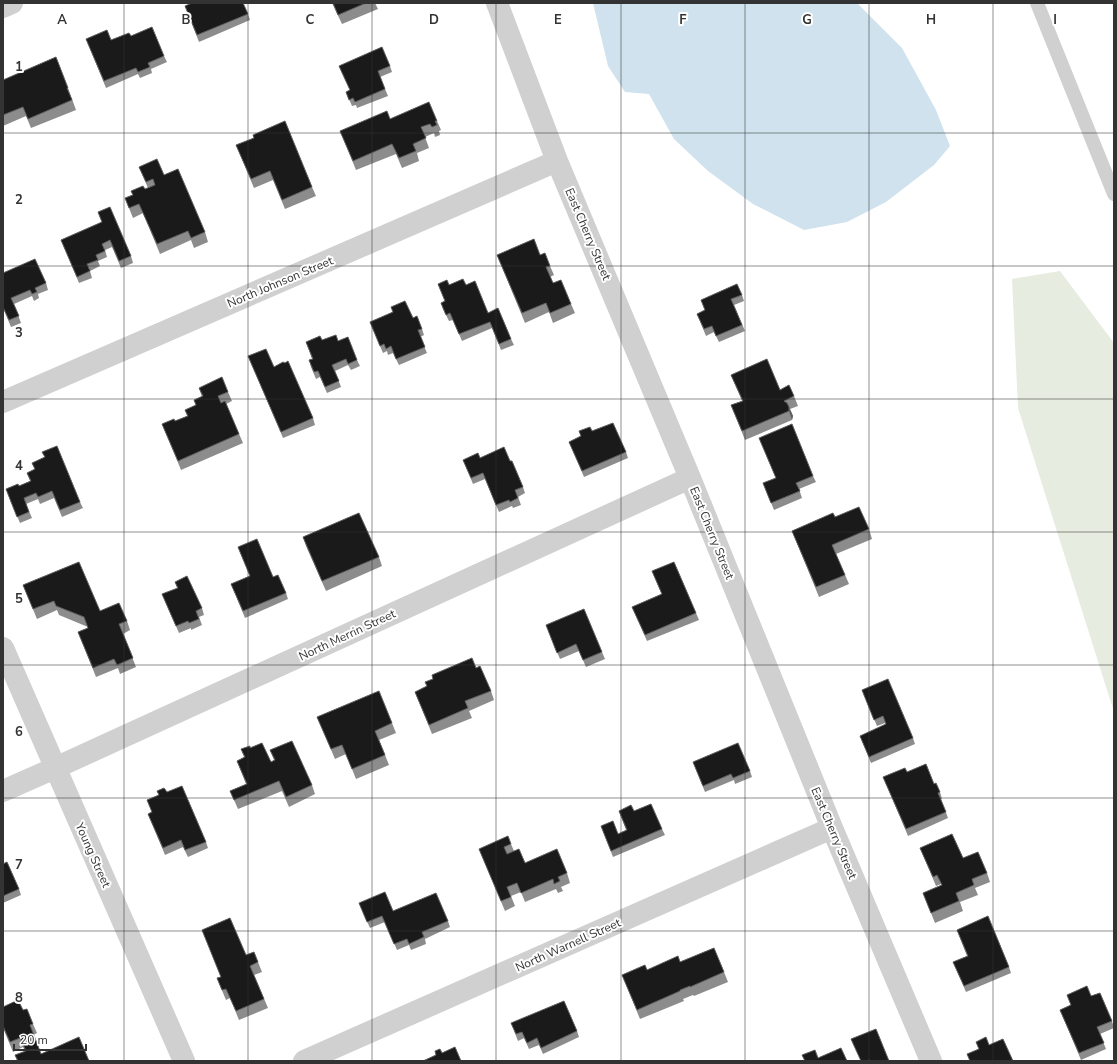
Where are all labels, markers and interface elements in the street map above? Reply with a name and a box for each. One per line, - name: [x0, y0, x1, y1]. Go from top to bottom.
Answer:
- text: A: [57, 11, 67, 29]
- text: B: [182, 11, 191, 29]
- text: C: [306, 11, 315, 29]
- text: D: [429, 11, 439, 29]
- text: E: [554, 11, 562, 29]
- text: F: [679, 11, 687, 29]
- text: G: [802, 11, 812, 29]
- text: H: [926, 11, 936, 29]
- text: I: [1053, 11, 1057, 29]
- text: 1: [15, 58, 23, 76]
- street label: East Cherry Street: [561, 186, 615, 283]
- text: 2: [15, 191, 23, 209]
- street label: North Johnson Street: [225, 252, 336, 312]
- text: 3: [15, 324, 23, 342]
- text: 4: [15, 457, 23, 475]
- street label: East Cherry Street: [686, 484, 738, 582]
- text: 5: [15, 590, 23, 608]
- street label: North Merrin Street: [296, 605, 399, 664]
- text: 6: [15, 723, 23, 741]
- street label: East Cherry Street: [807, 785, 861, 882]
- street label: Young Street: [71, 819, 115, 891]
- text: 7: [15, 856, 23, 874]
- street label: North Warnell Street: [513, 914, 624, 975]
- text: 8: [15, 989, 23, 1007]
- scale bar: [14, 1026, 86, 1052]
- text: 20 m: [20, 1032, 48, 1048]

